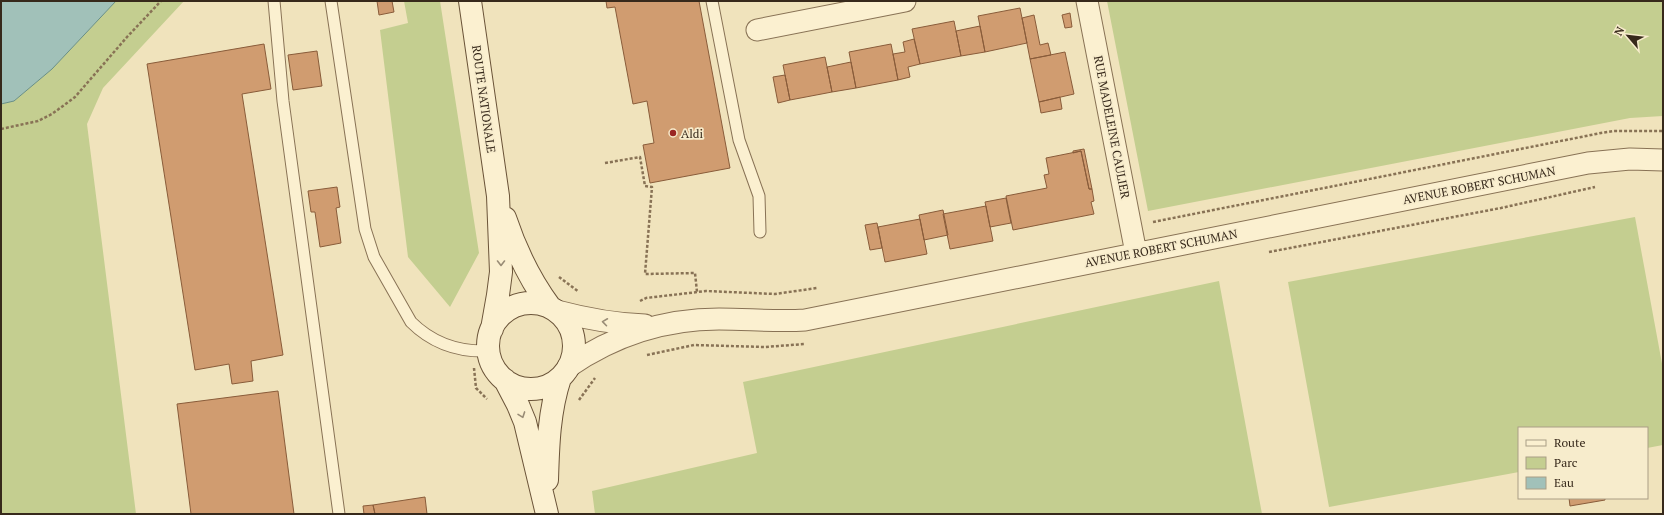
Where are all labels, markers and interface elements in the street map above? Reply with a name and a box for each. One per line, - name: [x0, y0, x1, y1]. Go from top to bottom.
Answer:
- north arrow: [1608, 16, 1648, 56]
- text: N: [1611, 24, 1628, 38]
- street label: ROUTE NATIONALE: [469, 44, 499, 154]
- street label: RUE MADELEINE CAULIER: [1091, 54, 1133, 200]
- place label: Aldi: [681, 126, 703, 141]
- marker: Aldi: [668, 128, 678, 138]
- street label: AVENUE ROBERT SCHUMAN: [1401, 163, 1557, 207]
- street label: AVENUE ROBERT SCHUMAN: [1083, 226, 1239, 270]
- one-way arrow: [497, 260, 505, 266]
- one-way arrow: [602, 318, 608, 327]
- one-way arrow: [517, 411, 526, 418]
- legend: [1518, 427, 1648, 499]
- text: Route: [1554, 435, 1585, 450]
- text: Parc: [1554, 455, 1578, 470]
- text: Eau: [1554, 475, 1574, 490]

